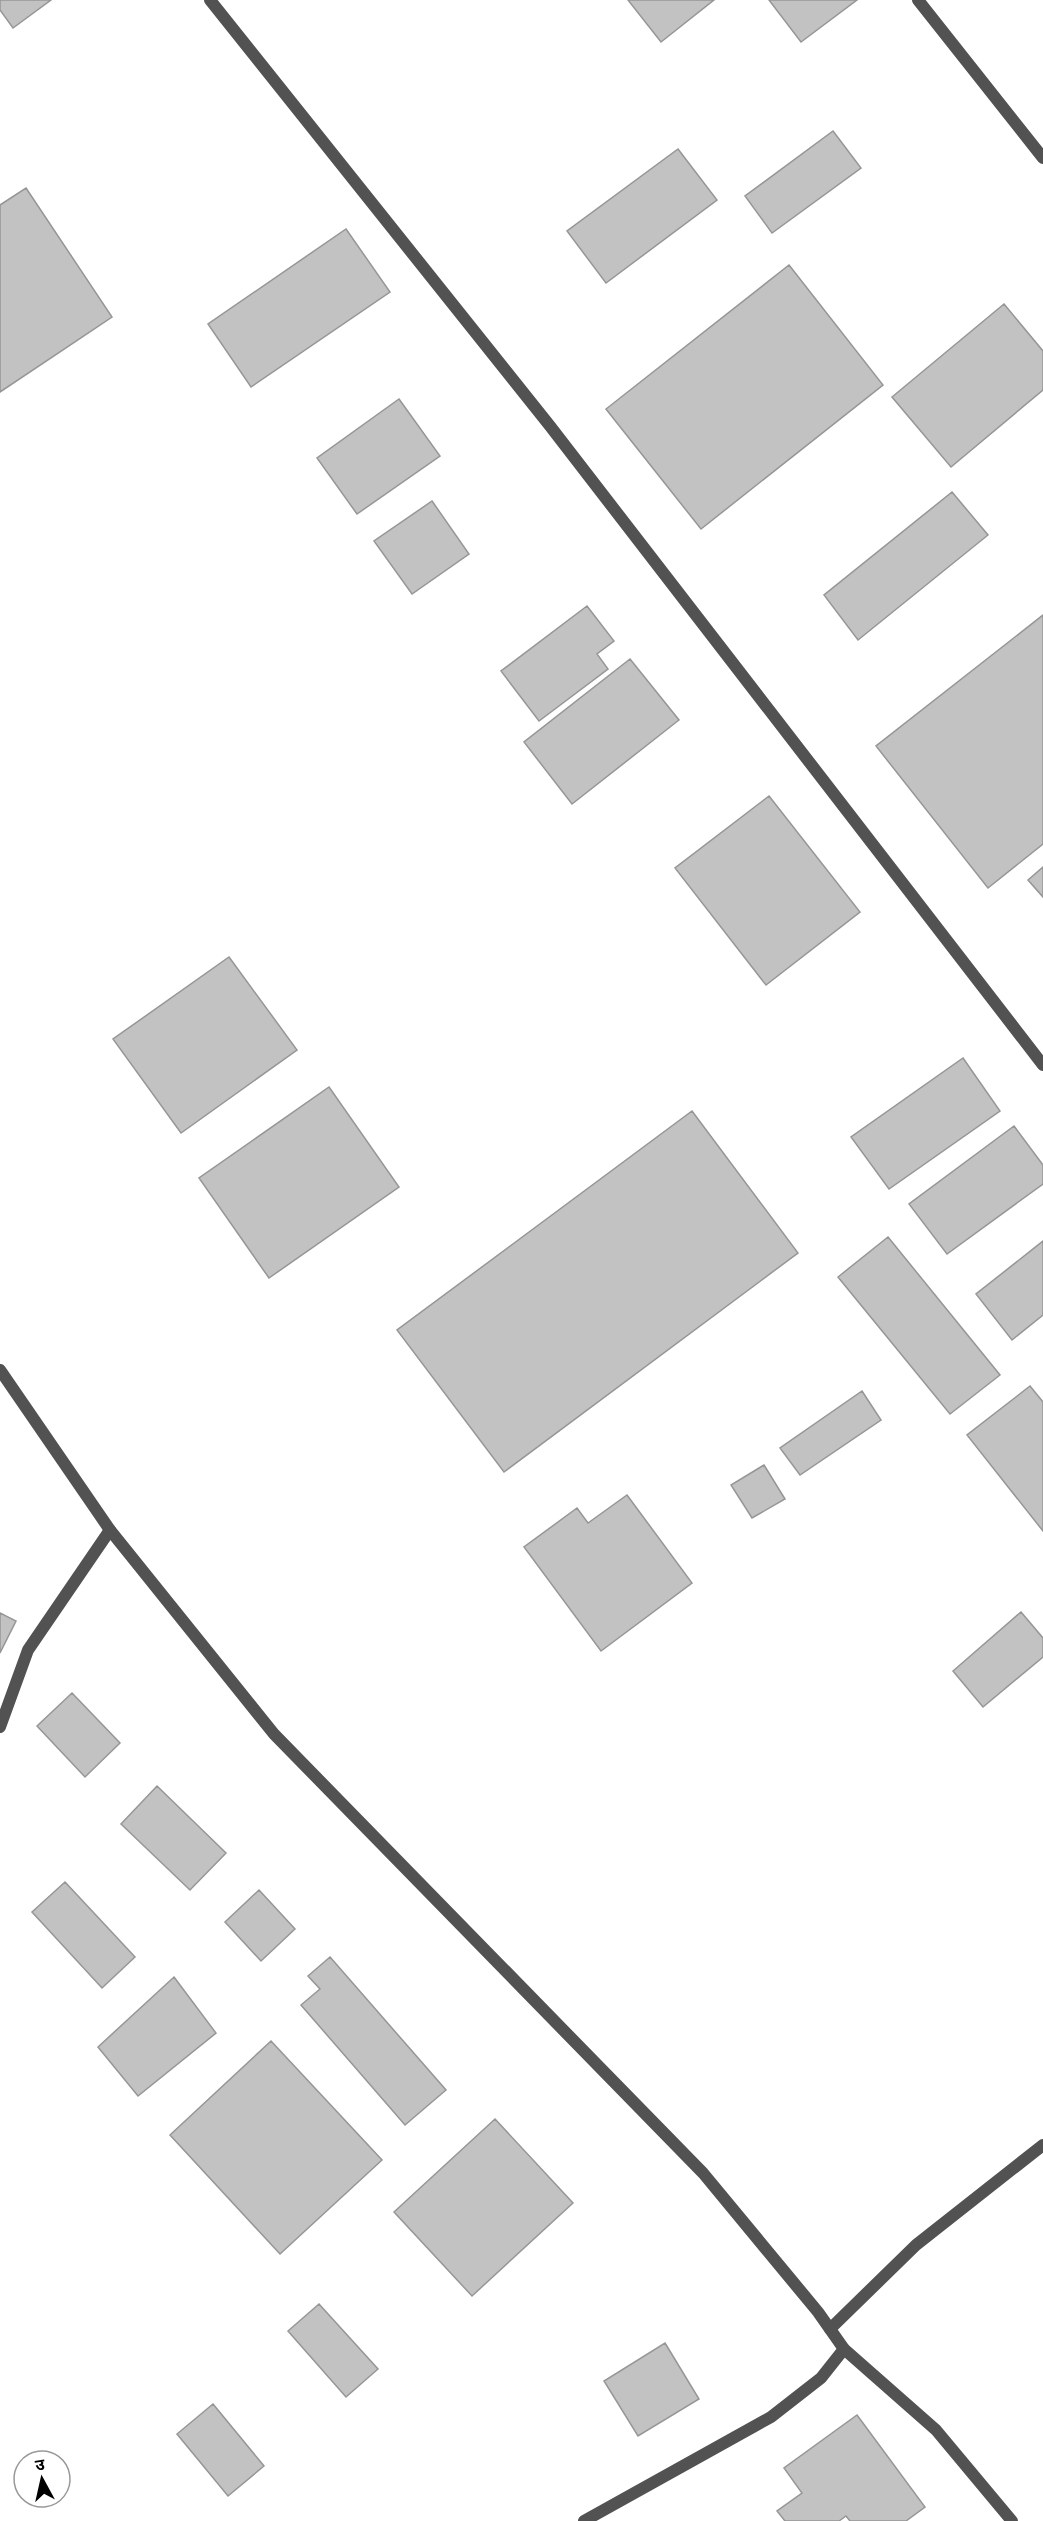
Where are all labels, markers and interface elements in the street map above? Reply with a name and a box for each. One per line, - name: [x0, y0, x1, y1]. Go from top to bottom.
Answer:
- north arrow: [12, 2449, 72, 2509]
- text: उ: [34, 2454, 46, 2474]

